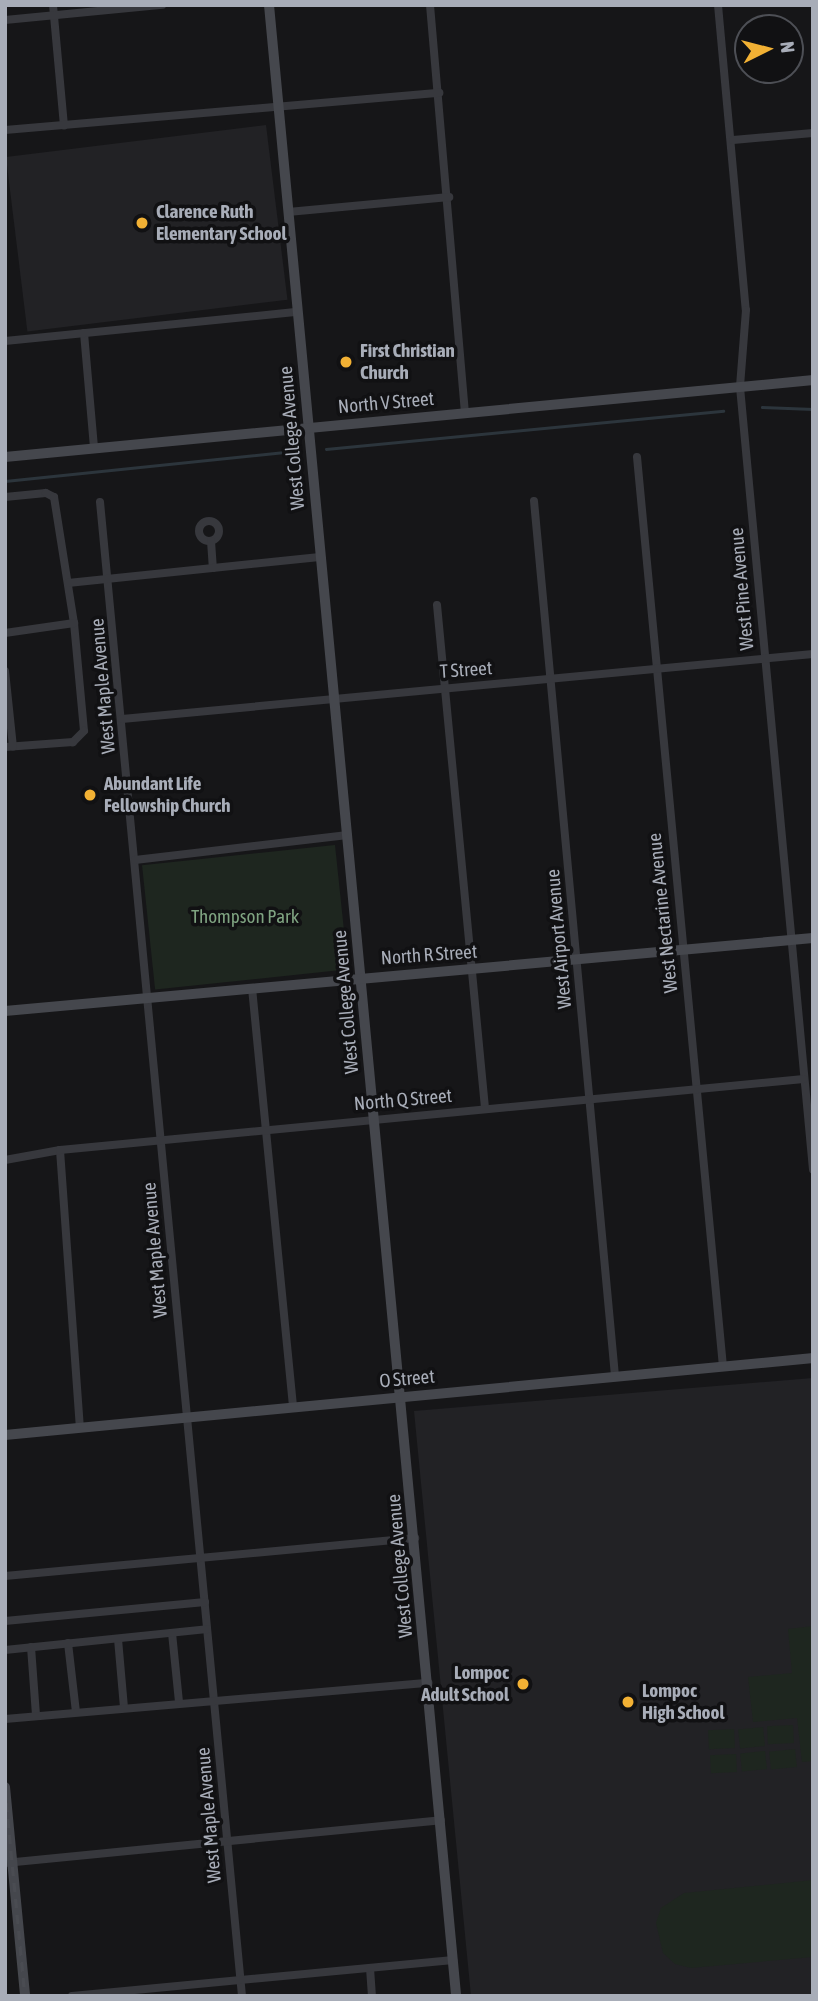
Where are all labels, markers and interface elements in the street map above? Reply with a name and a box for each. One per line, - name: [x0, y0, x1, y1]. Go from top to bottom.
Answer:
- north arrow: [734, 14, 804, 84]
- text: N: [776, 40, 799, 54]
- place label: Clarence Ruth Elementary School: [156, 201, 287, 245]
- marker: Clarence Ruth Elementary School: [134, 215, 150, 231]
- place label: First Christian Church: [360, 340, 455, 384]
- marker: First Christian Church: [338, 354, 354, 370]
- street label: West College Avenue: [274, 365, 310, 511]
- street label: North V Street: [337, 387, 435, 419]
- street label: West Pine Avenue: [725, 527, 759, 651]
- street label: West Maple Avenue: [86, 617, 120, 755]
- street label: T Street: [439, 657, 493, 683]
- place label: Abundant Life Fellowship Church: [104, 773, 231, 817]
- marker: Abundant Life Fellowship Church: [82, 787, 98, 803]
- street label: West Nectarine Avenue: [643, 832, 683, 994]
- street label: West Airport Avenue: [542, 868, 576, 1010]
- park label: Thompson Park: [191, 906, 299, 928]
- street label: West College Avenue: [328, 929, 364, 1075]
- street label: North R Street: [380, 940, 478, 970]
- street label: North Q Street: [353, 1084, 453, 1116]
- street label: West Maple Avenue: [138, 1181, 172, 1319]
- street label: O Street: [378, 1365, 436, 1393]
- street label: West College Avenue: [382, 1493, 418, 1639]
- place label: Lompoc Adult School: [421, 1662, 509, 1706]
- marker: Lompoc Adult School: [515, 1676, 531, 1692]
- place label: Lompoc High School: [642, 1680, 725, 1724]
- marker: Lompoc High School: [620, 1694, 636, 1710]
- street label: West Maple Avenue: [192, 1746, 226, 1884]

